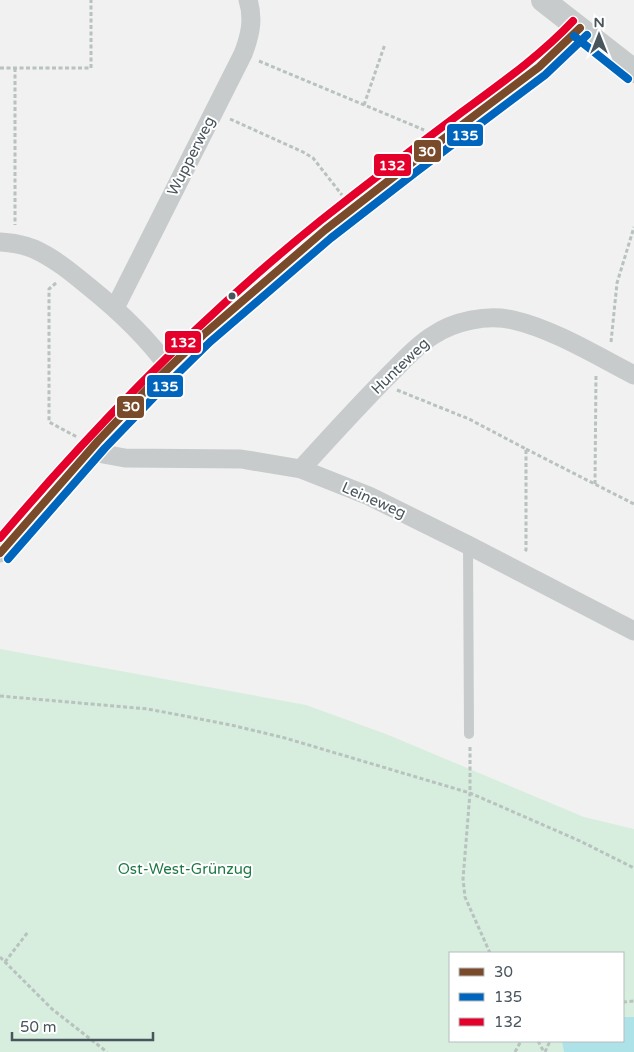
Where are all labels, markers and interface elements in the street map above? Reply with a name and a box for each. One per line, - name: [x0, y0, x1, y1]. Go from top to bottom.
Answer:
- north arrow: [574, 10, 624, 60]
- text: N: [593, 14, 605, 31]
- street label: Wupperweg: [163, 113, 219, 199]
- line badge: 135: [446, 123, 484, 147]
- text: 135: [452, 127, 478, 144]
- line badge: 30: [413, 139, 442, 163]
- text: 30: [418, 143, 436, 160]
- line badge: 132: [373, 153, 412, 177]
- text: 132: [379, 157, 405, 174]
- unlabelled marker: [227, 291, 237, 301]
- line badge: 132: [164, 330, 202, 354]
- text: 132: [170, 334, 196, 351]
- street label: Hunteweg: [367, 334, 433, 398]
- line badge: 135: [146, 374, 184, 398]
- text: 135: [152, 378, 178, 395]
- line badge: 30: [116, 395, 145, 419]
- text: 30: [122, 398, 140, 415]
- street label: Leineweg: [339, 478, 409, 522]
- park label: Ost-West-Grünzug: [118, 860, 252, 878]
- legend: [449, 952, 624, 1042]
- text: 30: [494, 963, 513, 981]
- text: 135: [494, 988, 522, 1006]
- scale bar: [12, 1010, 154, 1042]
- text: 132: [494, 1013, 522, 1031]
- text: 50 m: [20, 1018, 57, 1036]

